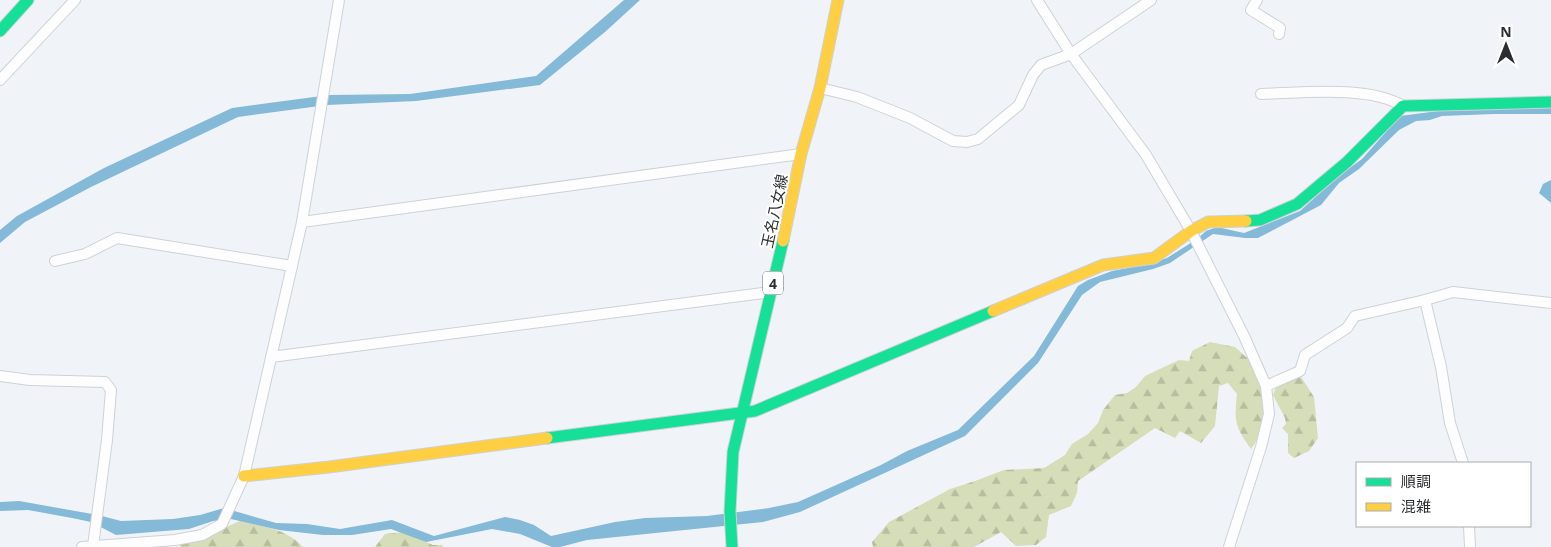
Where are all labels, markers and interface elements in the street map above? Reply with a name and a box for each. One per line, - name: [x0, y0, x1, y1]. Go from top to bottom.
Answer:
- north arrow: [1481, 20, 1531, 70]
- text: N: [1500, 22, 1512, 41]
- street label: 玉名八女線: [756, 172, 792, 250]
- road number: 4: [763, 272, 783, 294]
- legend: [1356, 462, 1531, 527]
- text: 順調: [1401, 471, 1431, 491]
- text: 混雑: [1401, 496, 1431, 516]

